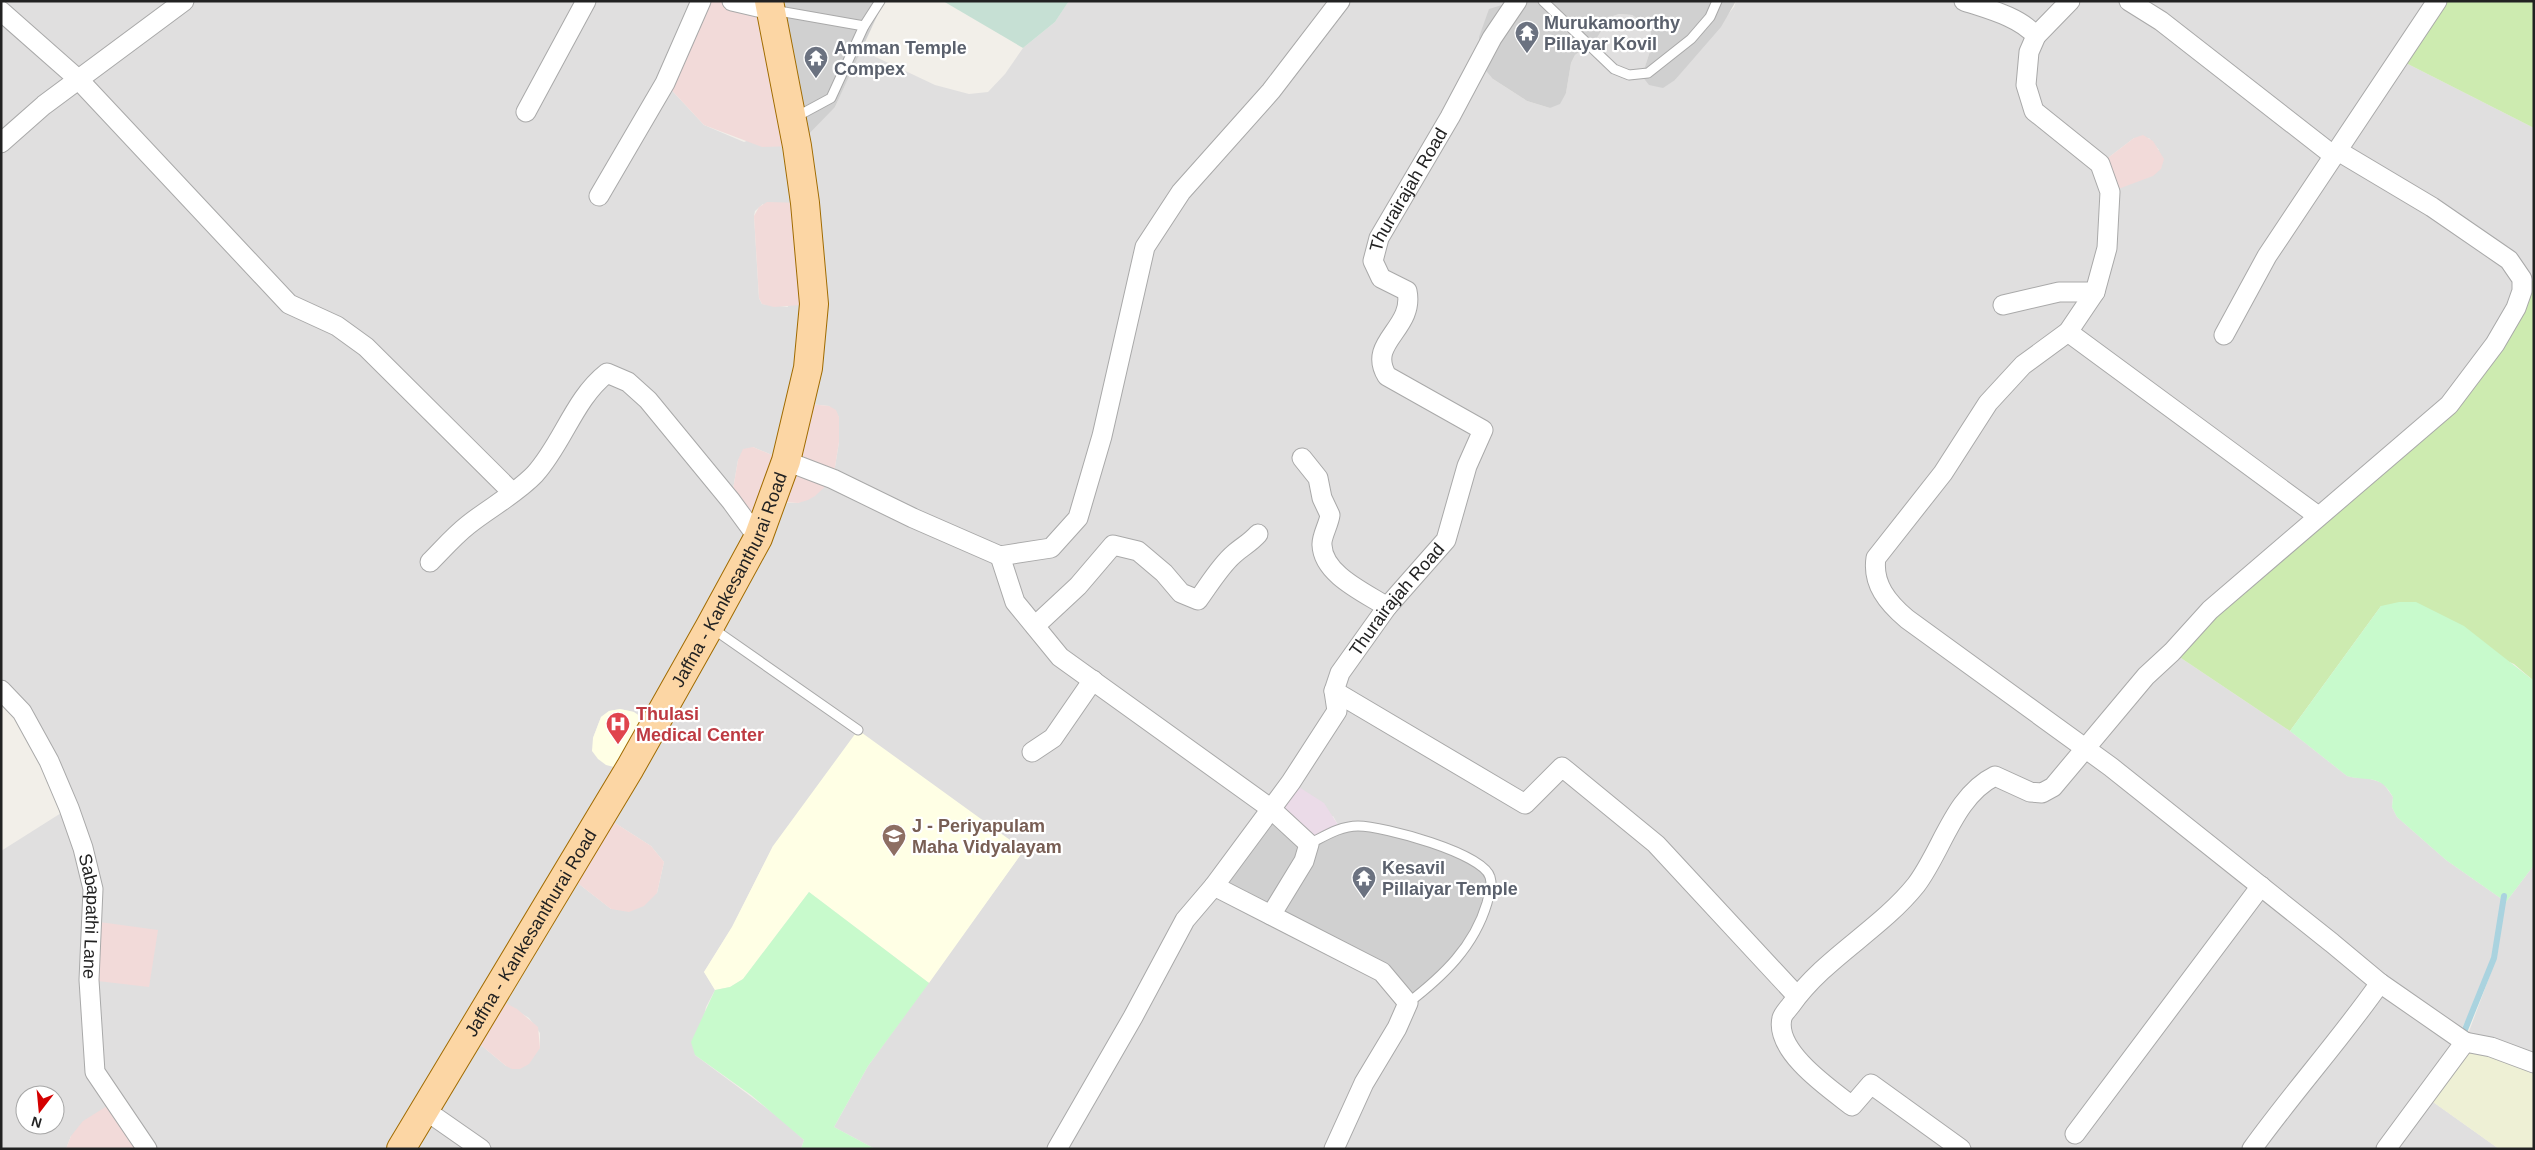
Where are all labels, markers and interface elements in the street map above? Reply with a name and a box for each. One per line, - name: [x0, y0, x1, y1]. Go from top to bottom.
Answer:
- place label: Murukamoorthy Pillayar Kovil: [1544, 13, 1680, 54]
- temple icon: Murukamoorthy Pillayar Kovil: [1514, 20, 1540, 54]
- place label: Amman Temple Compex: [834, 38, 967, 79]
- temple icon: Amman Temple Compex: [803, 45, 829, 79]
- street label: Thurairajah Road: [1366, 125, 1451, 254]
- street label: Jaffna - Kankesanthurai Road: [668, 470, 791, 691]
- street label: Thurairajah Road: [1345, 539, 1448, 660]
- place label: Thulasi Medical Center: [636, 704, 764, 745]
- hospital icon: Thulasi Medical Center: [605, 711, 631, 745]
- place label: J - Periyapulam Maha Vidyalayam: [912, 816, 1062, 857]
- school or university icon: J - Periyapulam Maha Vidyalayam: [881, 823, 907, 857]
- street label: Jaffna - Kankesanthurai Road: [461, 826, 601, 1040]
- street label: Sabapathi Lane: [75, 852, 103, 979]
- place label: Kesavil Pillaiyar Temple: [1382, 858, 1518, 899]
- temple icon: Kesavil Pillaiyar Temple: [1351, 865, 1377, 899]
- north arrow: [15, 1085, 65, 1135]
- text: N: [29, 1113, 43, 1132]

